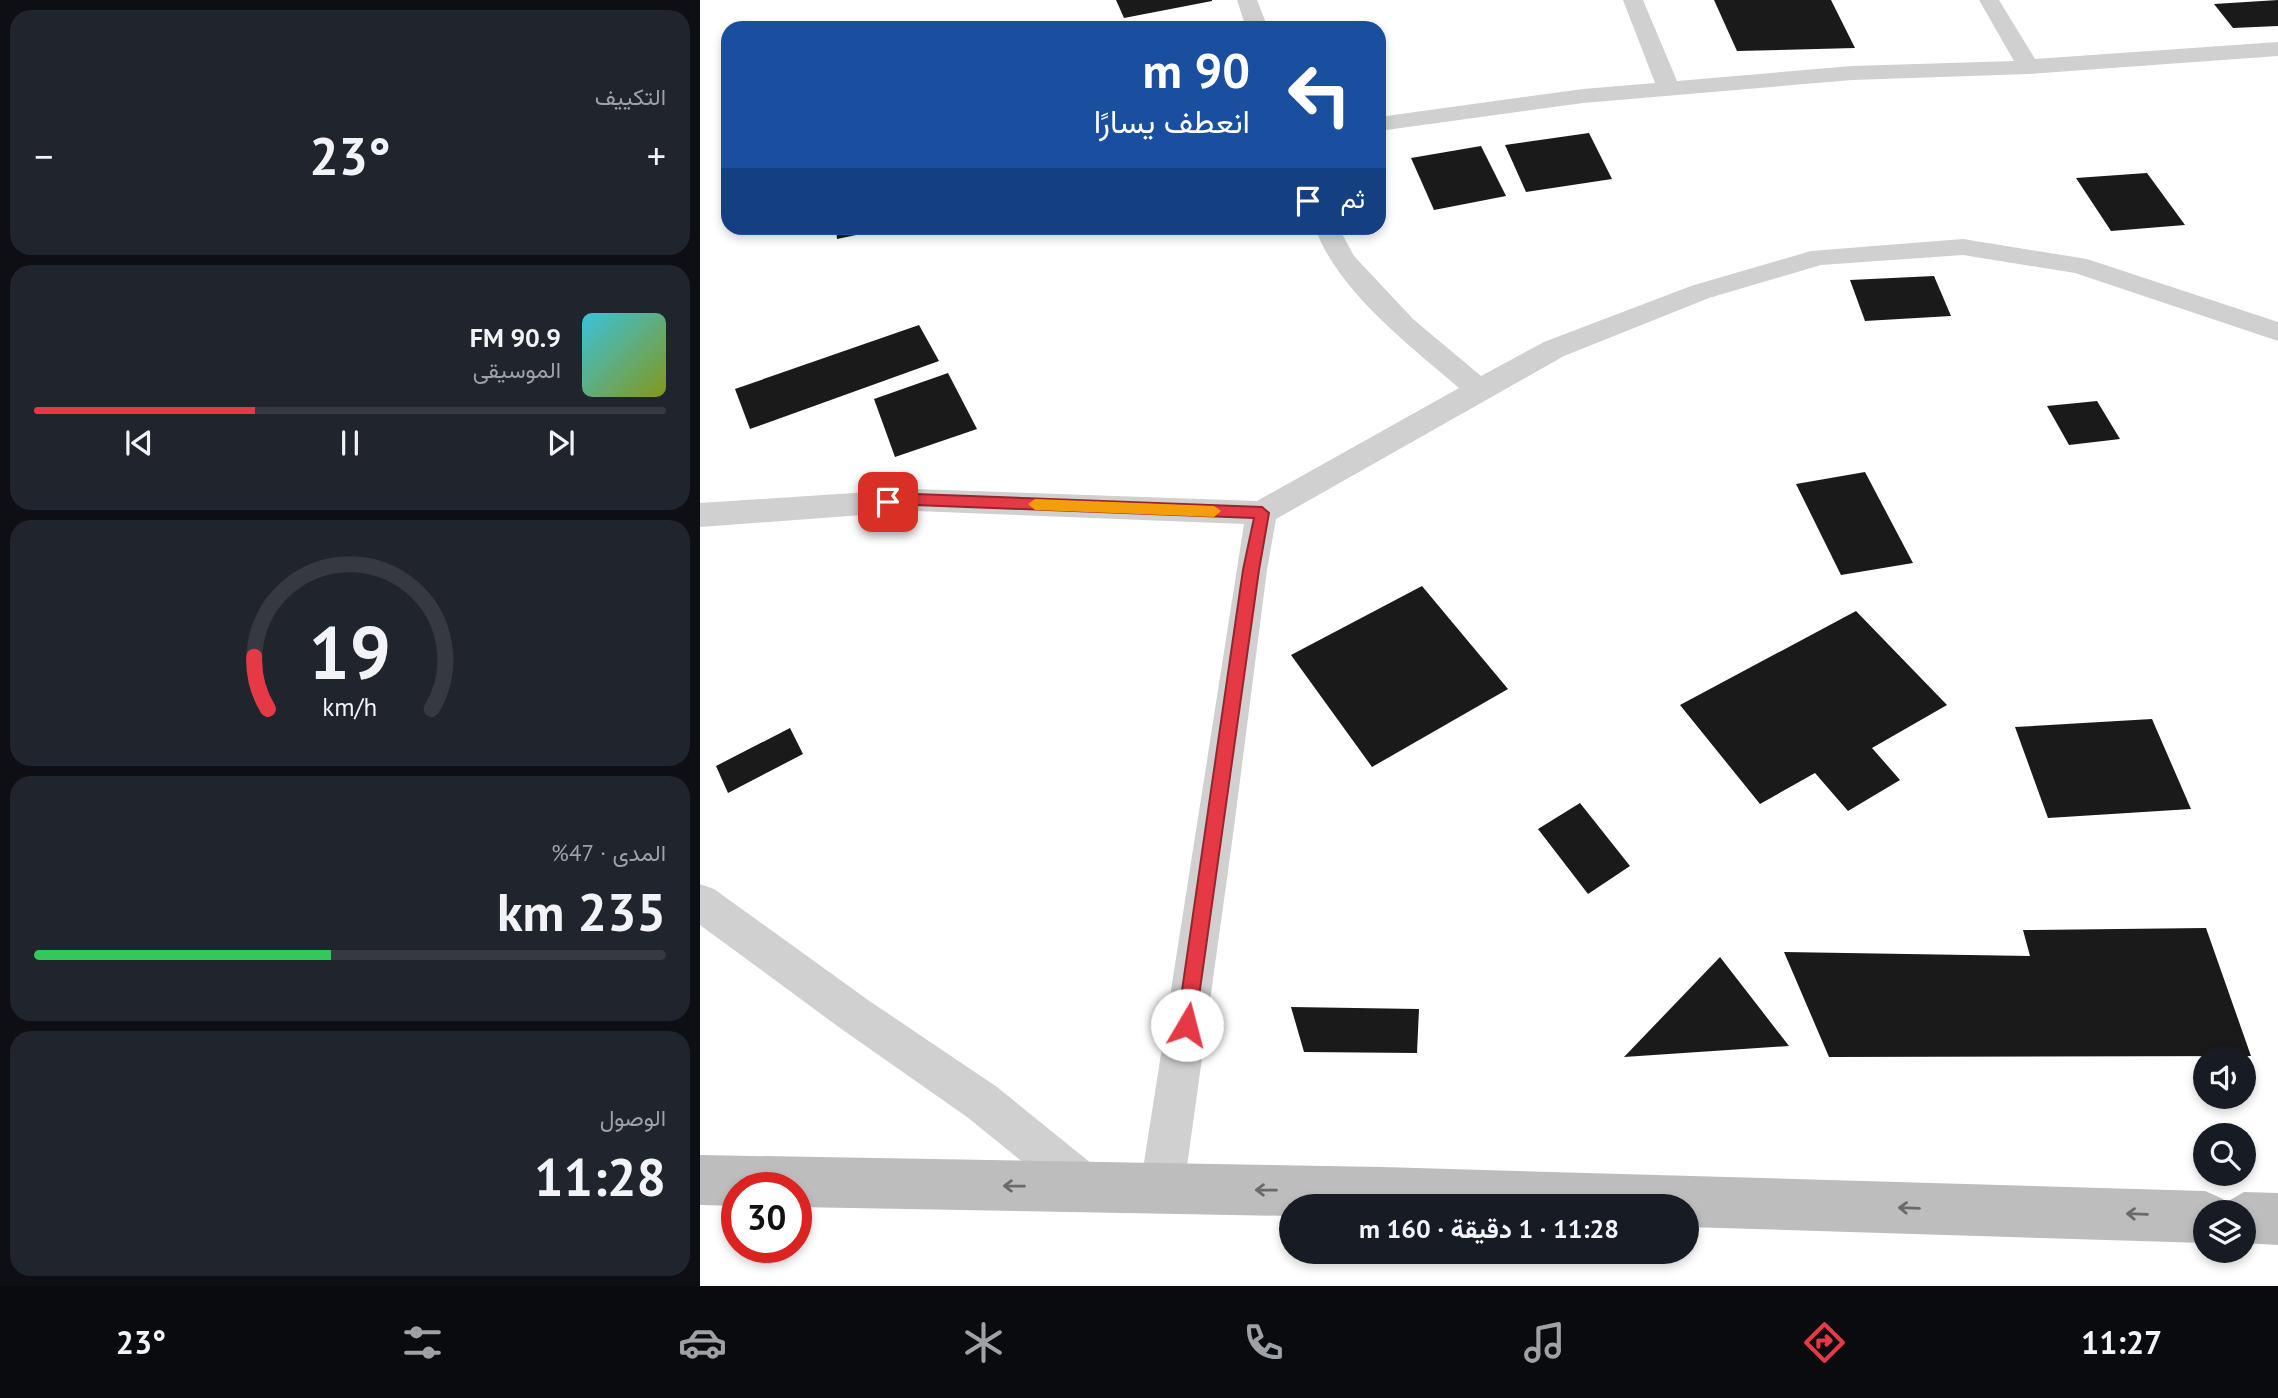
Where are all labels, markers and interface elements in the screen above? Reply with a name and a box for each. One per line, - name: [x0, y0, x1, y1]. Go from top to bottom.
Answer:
- text: 90 m: [1143, 38, 1250, 102]
- icon: left: [1274, 49, 1365, 140]
- text: التكييف: [595, 82, 666, 111]
- text: انعطف يسارًا: [1094, 100, 1250, 142]
- text: 23°: [309, 122, 391, 189]
- text: −: [34, 131, 53, 180]
- text: +: [647, 131, 666, 180]
- icon: arrive: [1289, 182, 1327, 220]
- text: ثم: [1341, 182, 1365, 215]
- text: 90.9 FM: [470, 321, 561, 354]
- text: الموسيقى: [473, 355, 561, 384]
- icon: previous: [120, 424, 158, 462]
- icon: pause: [331, 424, 369, 462]
- icon: next: [542, 424, 580, 462]
- pin: [858, 472, 918, 532]
- icon: arrive: [869, 483, 907, 521]
- text: 19: [309, 605, 391, 699]
- text: km/h: [323, 691, 377, 723]
- text: المدى · 47%: [551, 838, 666, 867]
- text: 235 km: [497, 878, 666, 945]
- position arrow: [1150, 988, 1224, 1062]
- map controls: [2193, 1046, 2256, 1263]
- button: sound: [2193, 1046, 2256, 1109]
- text: الوصول: [600, 1103, 666, 1132]
- button: search: [2193, 1123, 2256, 1186]
- text: 11:28: [534, 1143, 666, 1210]
- speed limit sign: 30: [721, 1172, 812, 1263]
- one-way arrow: [1002, 1179, 1025, 1192]
- one-way arrow: [1254, 1183, 1277, 1197]
- button: layers: [2193, 1200, 2256, 1263]
- one-way arrow: [1898, 1201, 1921, 1214]
- one-way arrow: [2126, 1208, 2149, 1221]
- text: 11:28 · 1 دقيقة · 160 m: [1359, 1212, 1619, 1245]
- icon: filters: [398, 1318, 447, 1367]
- icon: car: [678, 1318, 727, 1367]
- icon: climate: [959, 1318, 1008, 1367]
- icon: phone: [1239, 1318, 1288, 1367]
- icon: music: [1520, 1318, 1569, 1367]
- icon: directions: [1800, 1318, 1849, 1367]
- text: 23°: [116, 1321, 166, 1363]
- text: 11:27: [2081, 1321, 2162, 1363]

